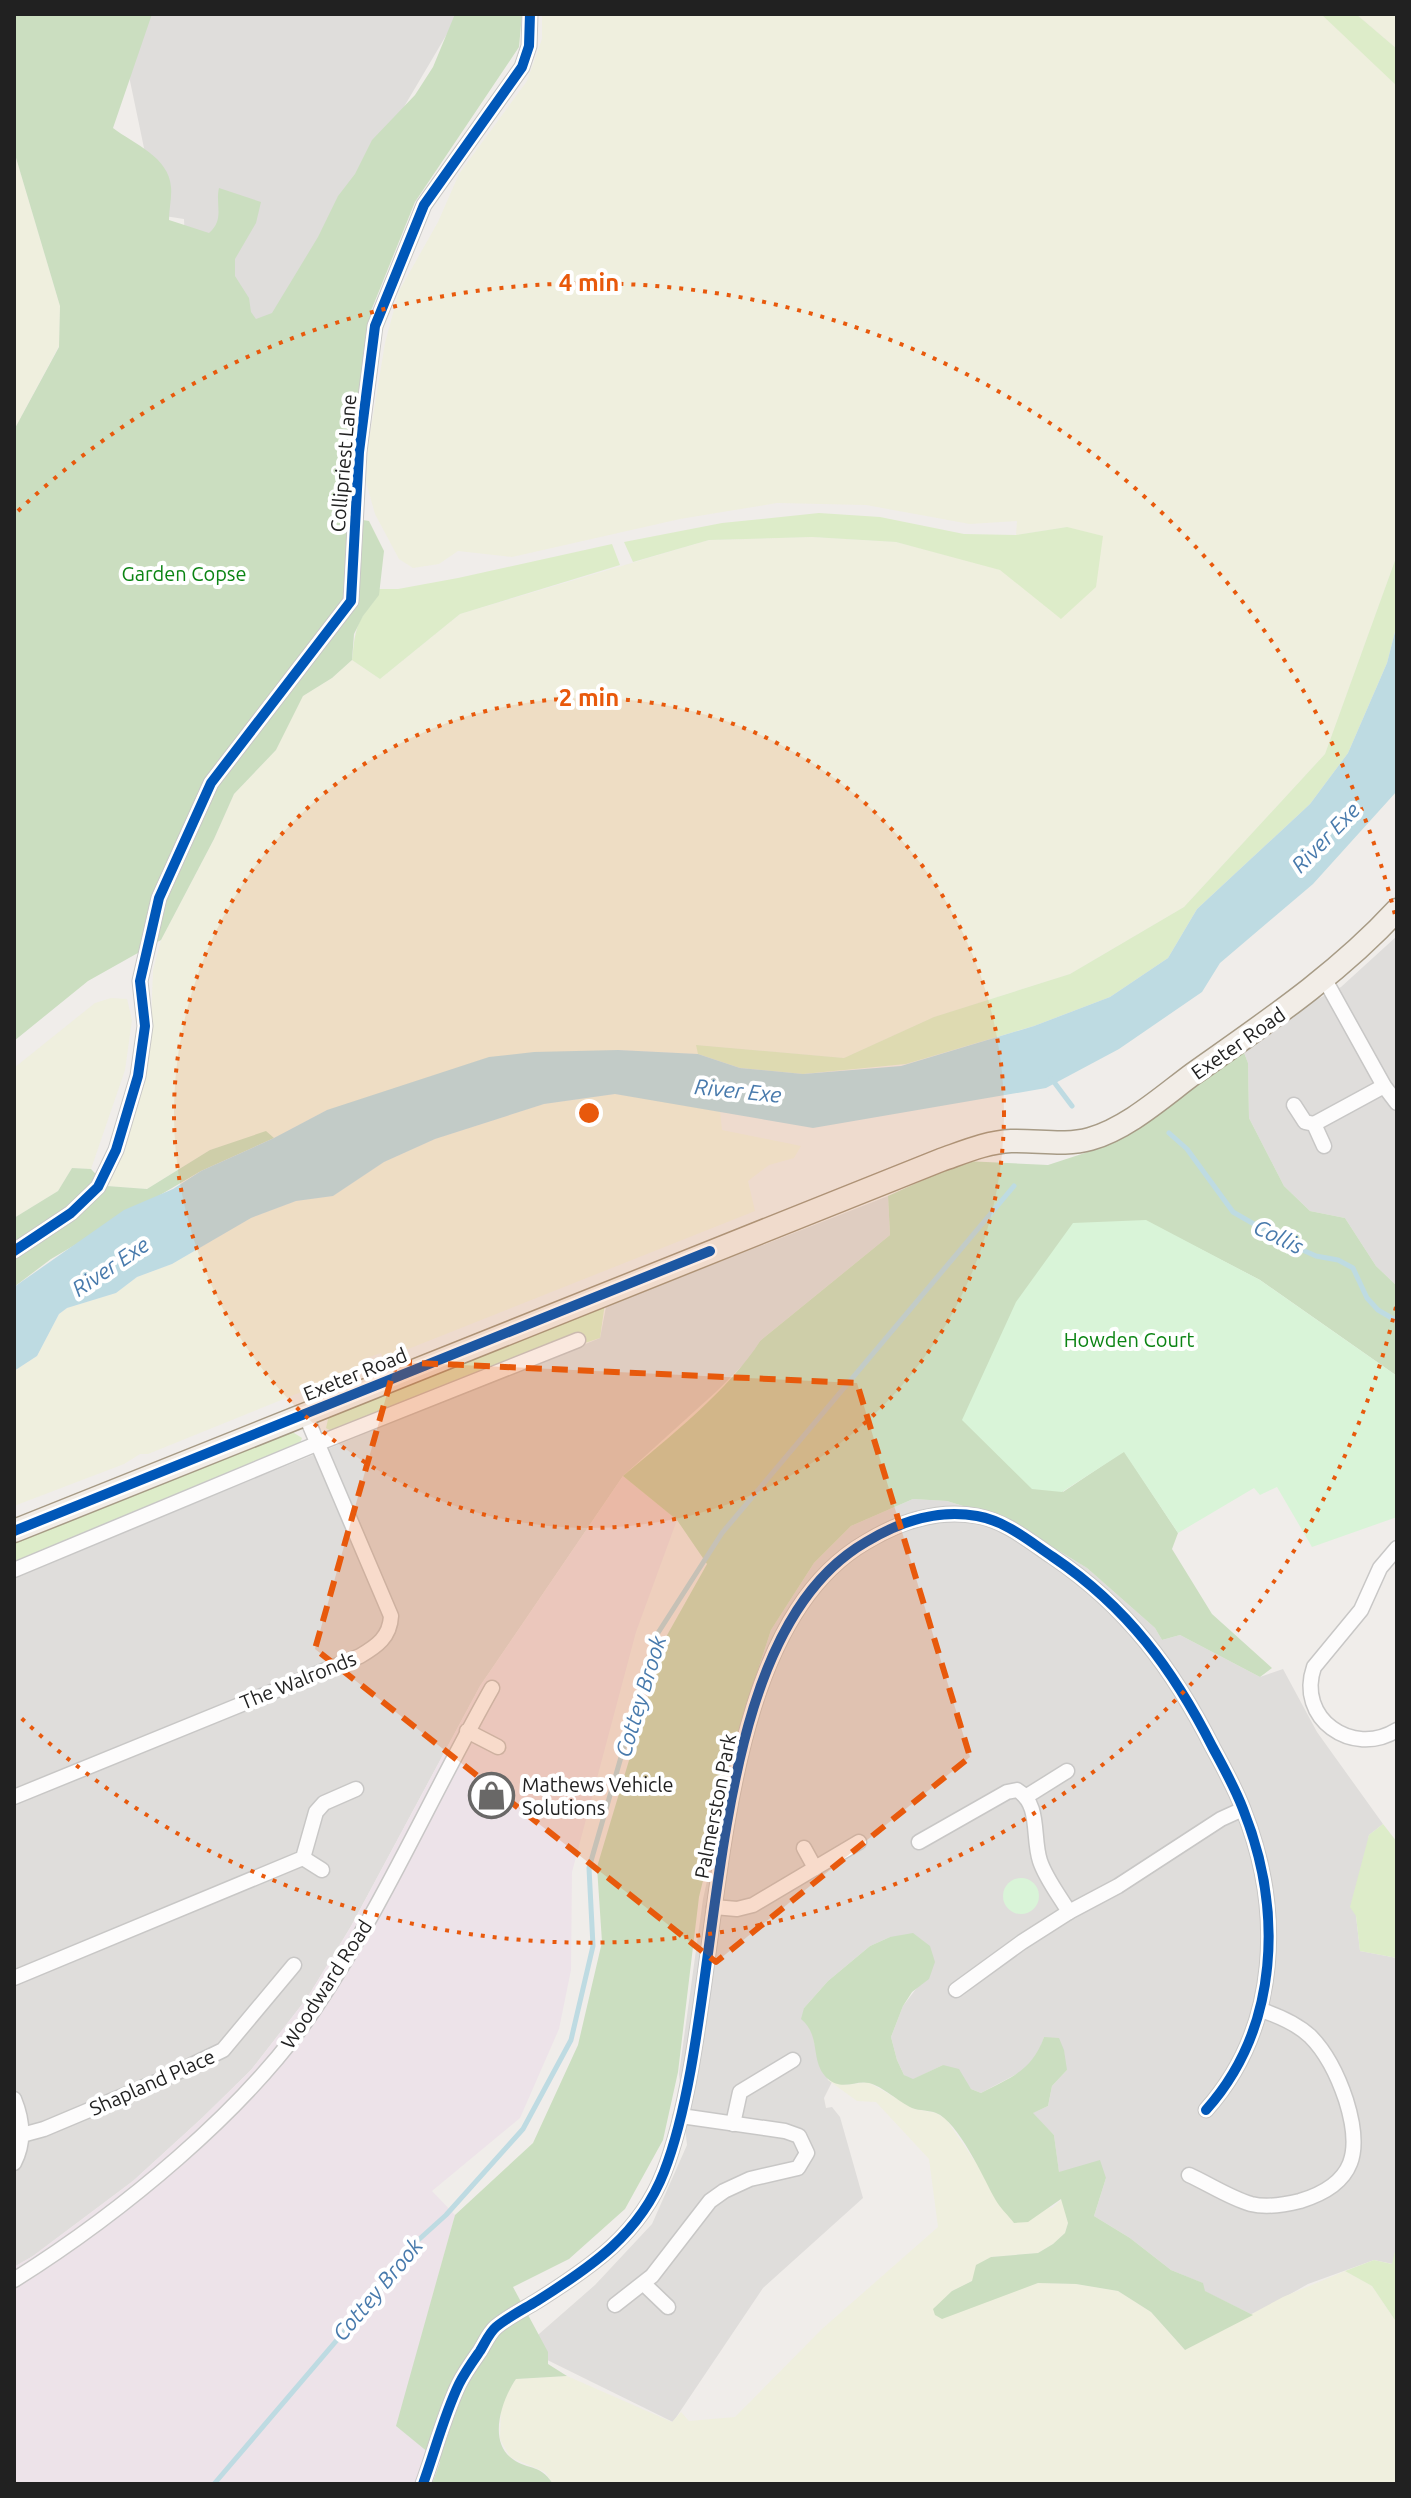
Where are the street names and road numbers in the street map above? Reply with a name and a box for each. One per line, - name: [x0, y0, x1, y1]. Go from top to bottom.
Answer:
- street label: Collipriest Lane: [326, 393, 360, 533]
- street label: Exeter Road: [1187, 1002, 1289, 1084]
- street label: Exeter Road: [300, 1343, 410, 1405]
- street label: The Walronds: [237, 1646, 359, 1714]
- street label: Palmerston Park: [690, 1732, 740, 1880]
- street label: Woodward Road: [276, 1915, 376, 2053]
- street label: Shapland Place: [86, 2044, 218, 2120]

